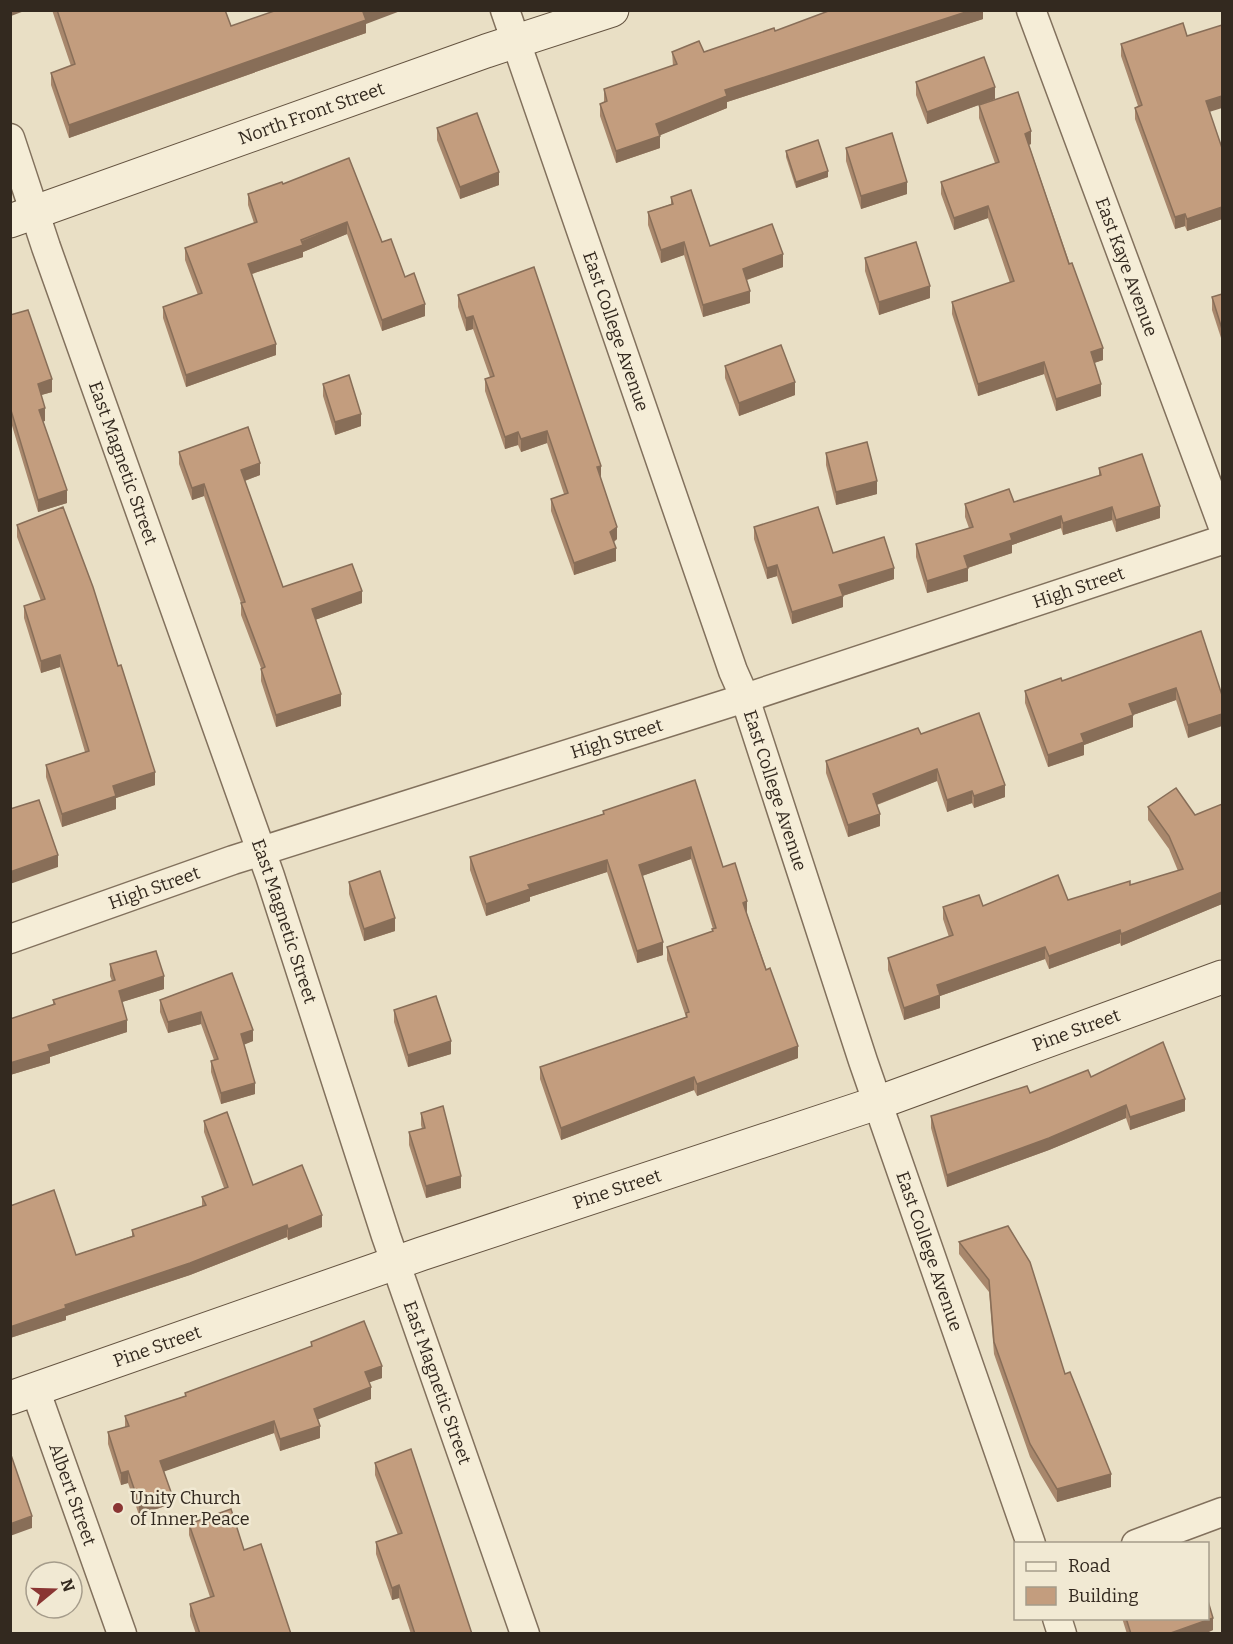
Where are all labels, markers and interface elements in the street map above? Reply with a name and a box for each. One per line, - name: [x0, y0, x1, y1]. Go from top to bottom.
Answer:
- street label: North Front Street: [235, 77, 388, 150]
- street label: East Kaye Avenue: [1091, 194, 1162, 339]
- street label: East College Avenue: [578, 248, 654, 414]
- street label: East Magnetic Street: [84, 378, 162, 548]
- street label: High Street: [1030, 562, 1128, 613]
- street label: East College Avenue: [739, 707, 811, 874]
- street label: High Street: [568, 714, 666, 763]
- street label: East Magnetic Street: [247, 836, 322, 1007]
- street label: High Street: [106, 861, 203, 914]
- street label: Pine Street: [1029, 1004, 1124, 1056]
- street label: Pine Street: [570, 1164, 664, 1214]
- street label: East College Avenue: [891, 1168, 967, 1334]
- street label: East Magnetic Street: [398, 1298, 476, 1468]
- street label: Pine Street: [110, 1321, 205, 1372]
- street label: Albert Street: [44, 1440, 101, 1549]
- place label: Unity Church of Inner Peace: [130, 1487, 250, 1530]
- marker: Unity Church of Inner Peace: [111, 1501, 125, 1515]
- legend: [1014, 1542, 1209, 1620]
- text: Road: [1068, 1555, 1111, 1577]
- north arrow: [24, 1560, 84, 1620]
- text: N: [57, 1576, 79, 1594]
- text: Building: [1068, 1585, 1139, 1607]

